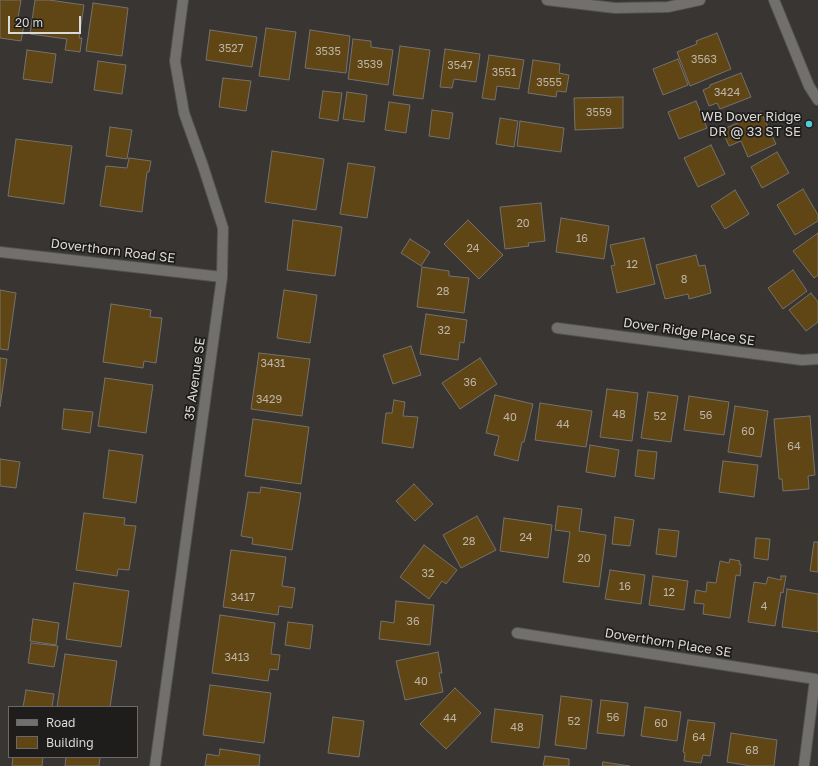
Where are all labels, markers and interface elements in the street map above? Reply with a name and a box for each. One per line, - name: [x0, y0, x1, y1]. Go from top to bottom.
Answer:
- scale bar: [10, 8, 83, 34]
- text: 20 m: [15, 15, 43, 30]
- house number: 3527: [218, 42, 244, 56]
- house number: 3535: [315, 45, 341, 59]
- house number: 3563: [691, 53, 717, 67]
- house number: 3539: [357, 58, 383, 72]
- house number: 3547: [447, 59, 473, 73]
- house number: 3551: [492, 66, 516, 80]
- house number: 3555: [536, 76, 562, 90]
- house number: 3424: [714, 86, 740, 100]
- house number: 3559: [586, 106, 612, 120]
- place label: WB Dover Ridge DR @ 33 ST SE: [701, 109, 801, 140]
- marker: WB Dover Ridge DR @ 33 ST SE: [804, 119, 814, 129]
- house number: 20: [516, 217, 530, 231]
- house number: 16: [576, 232, 588, 246]
- street label: Doverthorn Road SE: [50, 236, 176, 266]
- house number: 24: [466, 242, 480, 256]
- house number: 12: [626, 258, 638, 272]
- house number: 8: [681, 273, 687, 287]
- house number: 28: [436, 285, 450, 299]
- street label: Dover Ridge Place SE: [622, 315, 756, 349]
- house number: 32: [438, 324, 450, 338]
- street label: 35 Avenue SE: [181, 336, 209, 422]
- house number: 3431: [261, 357, 285, 371]
- house number: 36: [463, 376, 477, 390]
- house number: 3429: [256, 393, 282, 407]
- house number: 48: [612, 408, 626, 422]
- house number: 56: [699, 409, 713, 423]
- house number: 52: [654, 410, 666, 424]
- house number: 40: [503, 411, 517, 425]
- house number: 44: [556, 418, 570, 432]
- house number: 60: [741, 425, 755, 439]
- house number: 64: [787, 440, 801, 454]
- house number: 24: [519, 531, 533, 545]
- house number: 28: [462, 535, 476, 549]
- house number: 20: [577, 552, 591, 566]
- house number: 32: [422, 567, 434, 581]
- house number: 16: [619, 580, 631, 594]
- house number: 12: [663, 586, 675, 600]
- house number: 3417: [231, 591, 255, 605]
- house number: 4: [761, 600, 767, 614]
- house number: 36: [406, 615, 420, 629]
- street label: Doverthorn Place SE: [604, 625, 732, 661]
- house number: 3413: [225, 651, 249, 665]
- house number: 40: [414, 675, 428, 689]
- legend: [8, 706, 138, 758]
- house number: 56: [606, 711, 620, 725]
- house number: 44: [443, 712, 457, 726]
- text: Road: [46, 715, 75, 730]
- house number: 52: [568, 715, 580, 729]
- house number: 60: [654, 717, 668, 731]
- house number: 48: [510, 721, 524, 735]
- house number: 64: [692, 731, 706, 745]
- text: Building: [46, 735, 94, 750]
- house number: 68: [745, 744, 759, 758]

